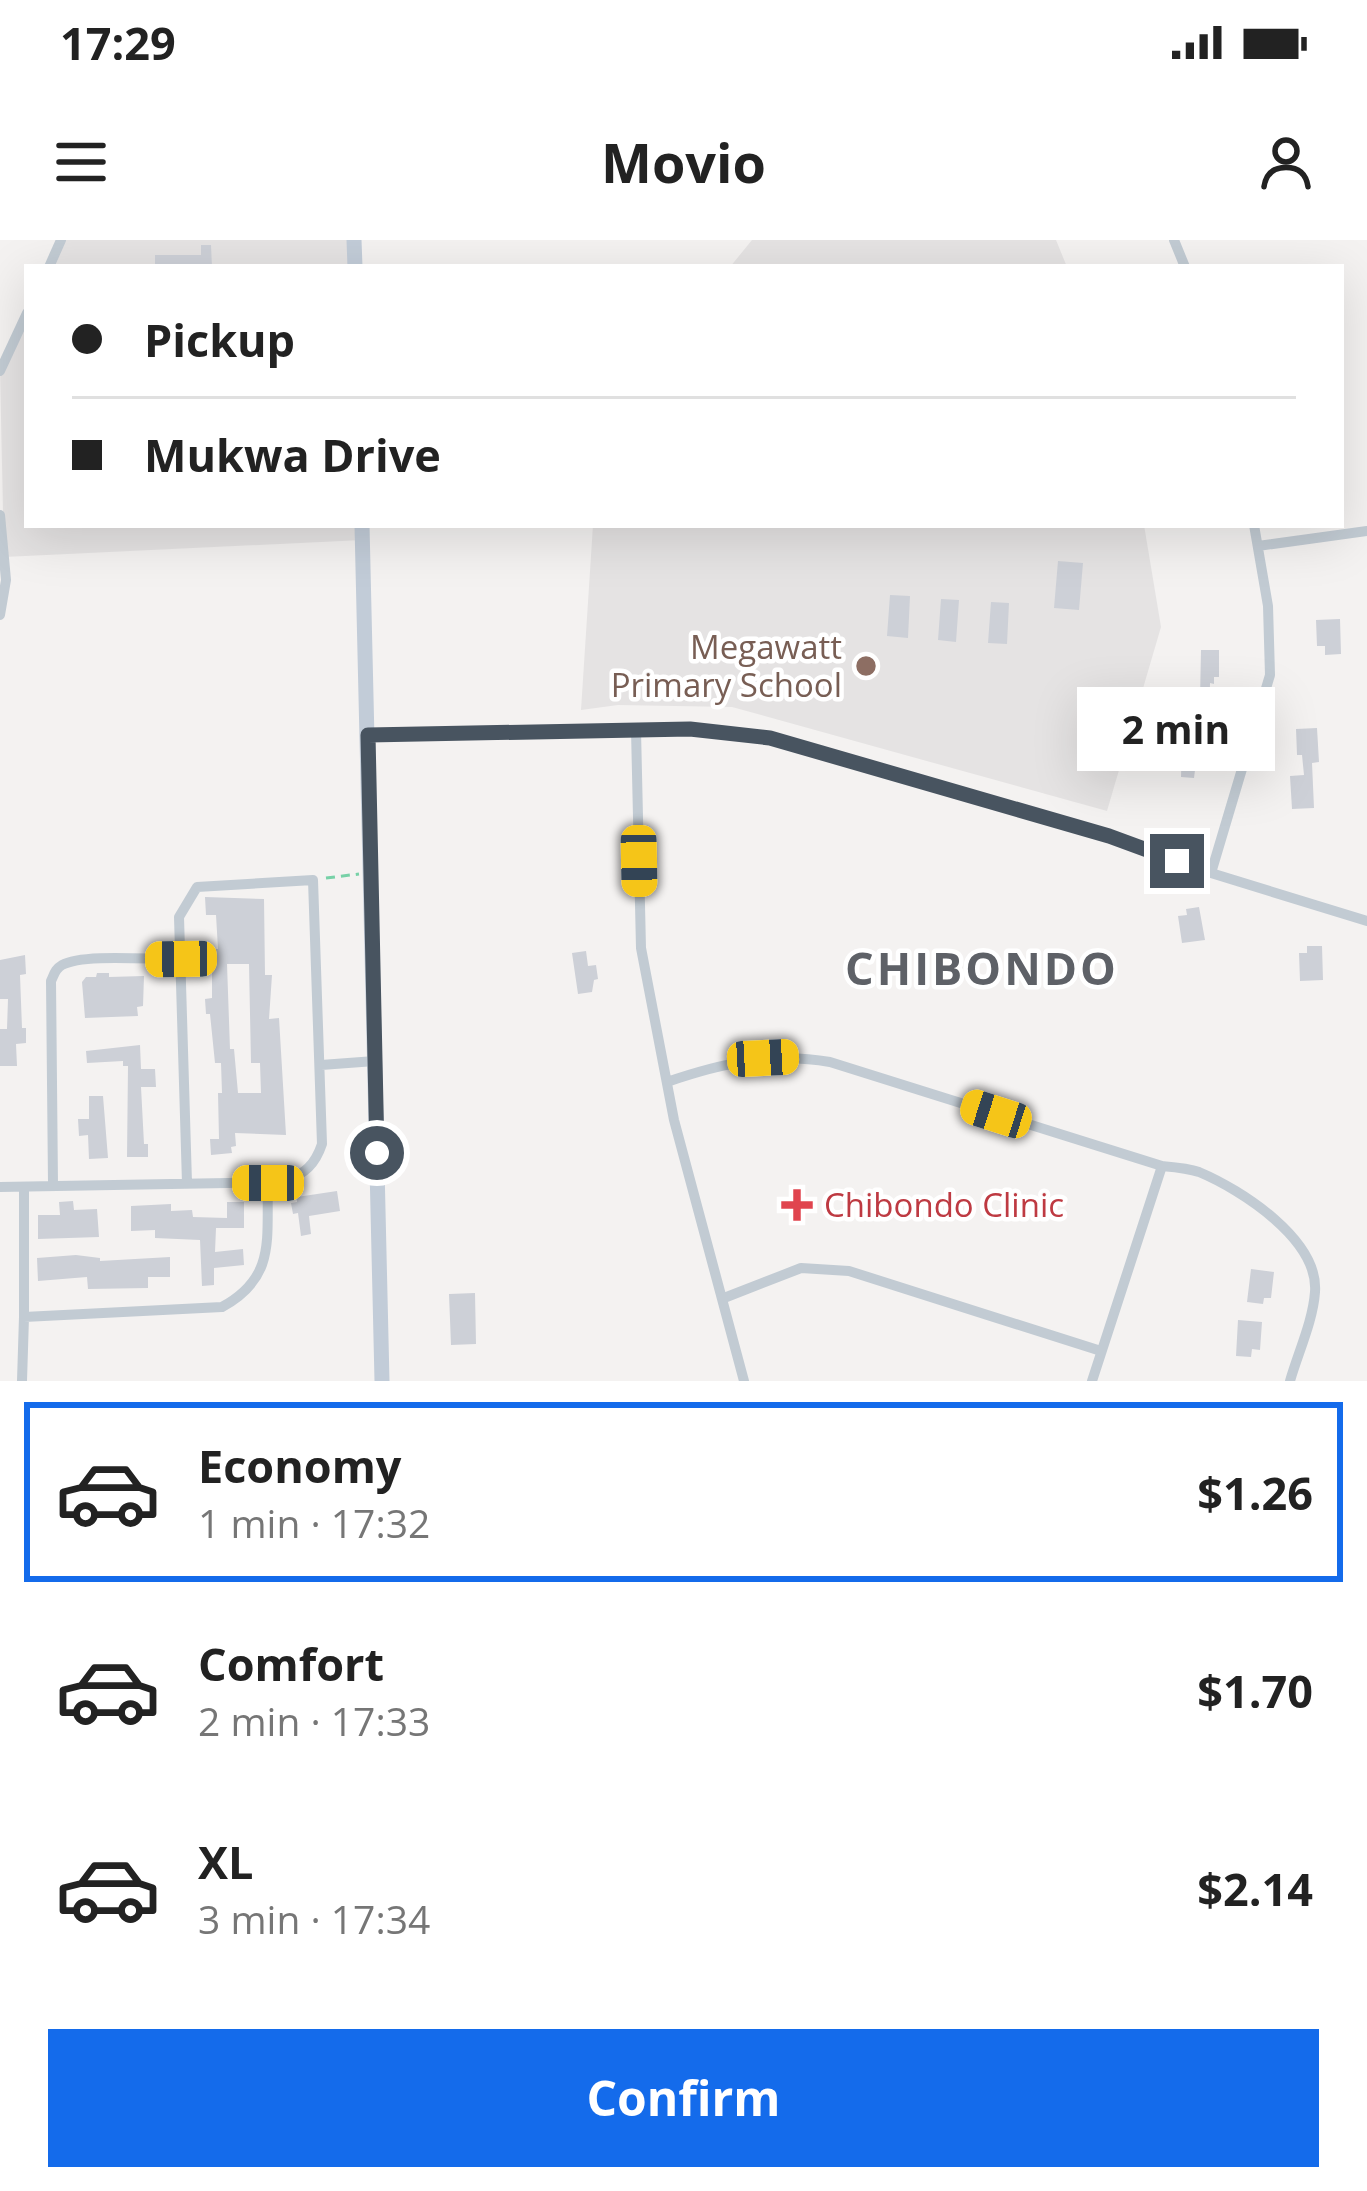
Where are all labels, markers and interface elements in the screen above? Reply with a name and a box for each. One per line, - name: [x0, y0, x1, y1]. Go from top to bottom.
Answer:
- text: 17:29: [60, 12, 176, 73]
- text: Movio: [601, 125, 766, 199]
- icon: menu: [48, 129, 114, 195]
- icon: person: [1253, 129, 1319, 195]
- text: Pickup: [144, 309, 295, 370]
- text: Mukwa Drive: [144, 424, 441, 485]
- place label: Megawatt Primary School: [611, 624, 842, 707]
- marker: Megawatt Primary School: [853, 653, 879, 679]
- callout: 2 min: [1078, 687, 1276, 771]
- text: 2 min: [1122, 702, 1230, 755]
- car: [620, 825, 658, 897]
- route end: [1150, 834, 1204, 888]
- district label: CHIBONDO: [845, 937, 1119, 998]
- car: [145, 940, 217, 978]
- car: [726, 1038, 800, 1078]
- car: [956, 1086, 1036, 1142]
- route start: [350, 1126, 404, 1180]
- car: [232, 1165, 304, 1201]
- place label: Chibondo Clinic: [824, 1182, 1064, 1227]
- marker: Chibondo Clinic: [781, 1189, 813, 1221]
- text: Economy: [198, 1435, 401, 1496]
- icon: car: [54, 1438, 162, 1546]
- text: $1.26: [1197, 1462, 1313, 1523]
- text: 1 min · 17:32: [198, 1496, 430, 1549]
- text: Comfort: [198, 1633, 384, 1694]
- icon: car: [54, 1636, 162, 1744]
- text: $1.70: [1197, 1660, 1313, 1721]
- text: 2 min · 17:33: [198, 1694, 430, 1747]
- text: XL: [198, 1831, 253, 1892]
- icon: car: [54, 1834, 162, 1942]
- text: $2.14: [1197, 1858, 1313, 1919]
- text: 3 min · 17:34: [198, 1892, 430, 1945]
- button: Confirm: [48, 2029, 1319, 2167]

